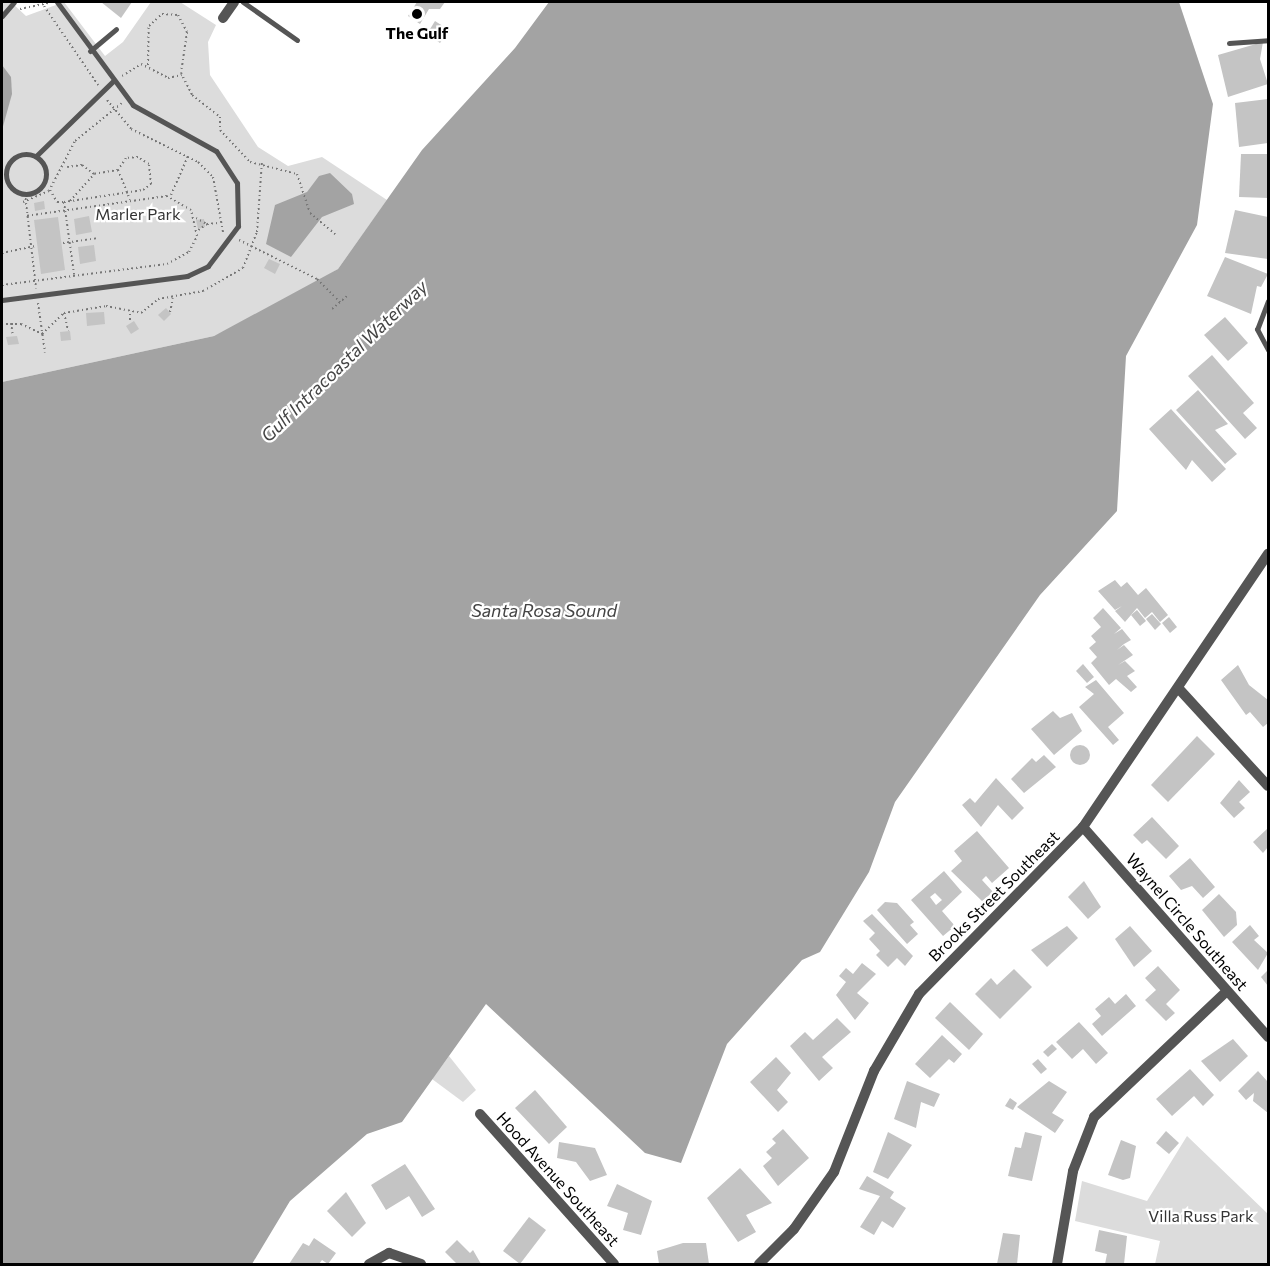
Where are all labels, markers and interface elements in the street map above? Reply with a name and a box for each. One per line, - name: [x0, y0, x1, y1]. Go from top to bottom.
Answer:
- marker: The Gulf: [410, 7, 424, 21]
- place label: The Gulf: [386, 23, 448, 43]
- park label: Marler Park: [95, 204, 181, 224]
- water label: Gulf Intracoastal Waterway: [256, 276, 432, 446]
- water label: Santa Rosa Sound: [471, 599, 617, 621]
- street label: Brooks Street Southeast: [925, 827, 1063, 965]
- street label: Waynel Circle Southeast: [1122, 849, 1252, 995]
- street label: Hood Avenue Southeast: [493, 1108, 623, 1250]
- park label: Villa Russ Park: [1148, 1206, 1254, 1226]

